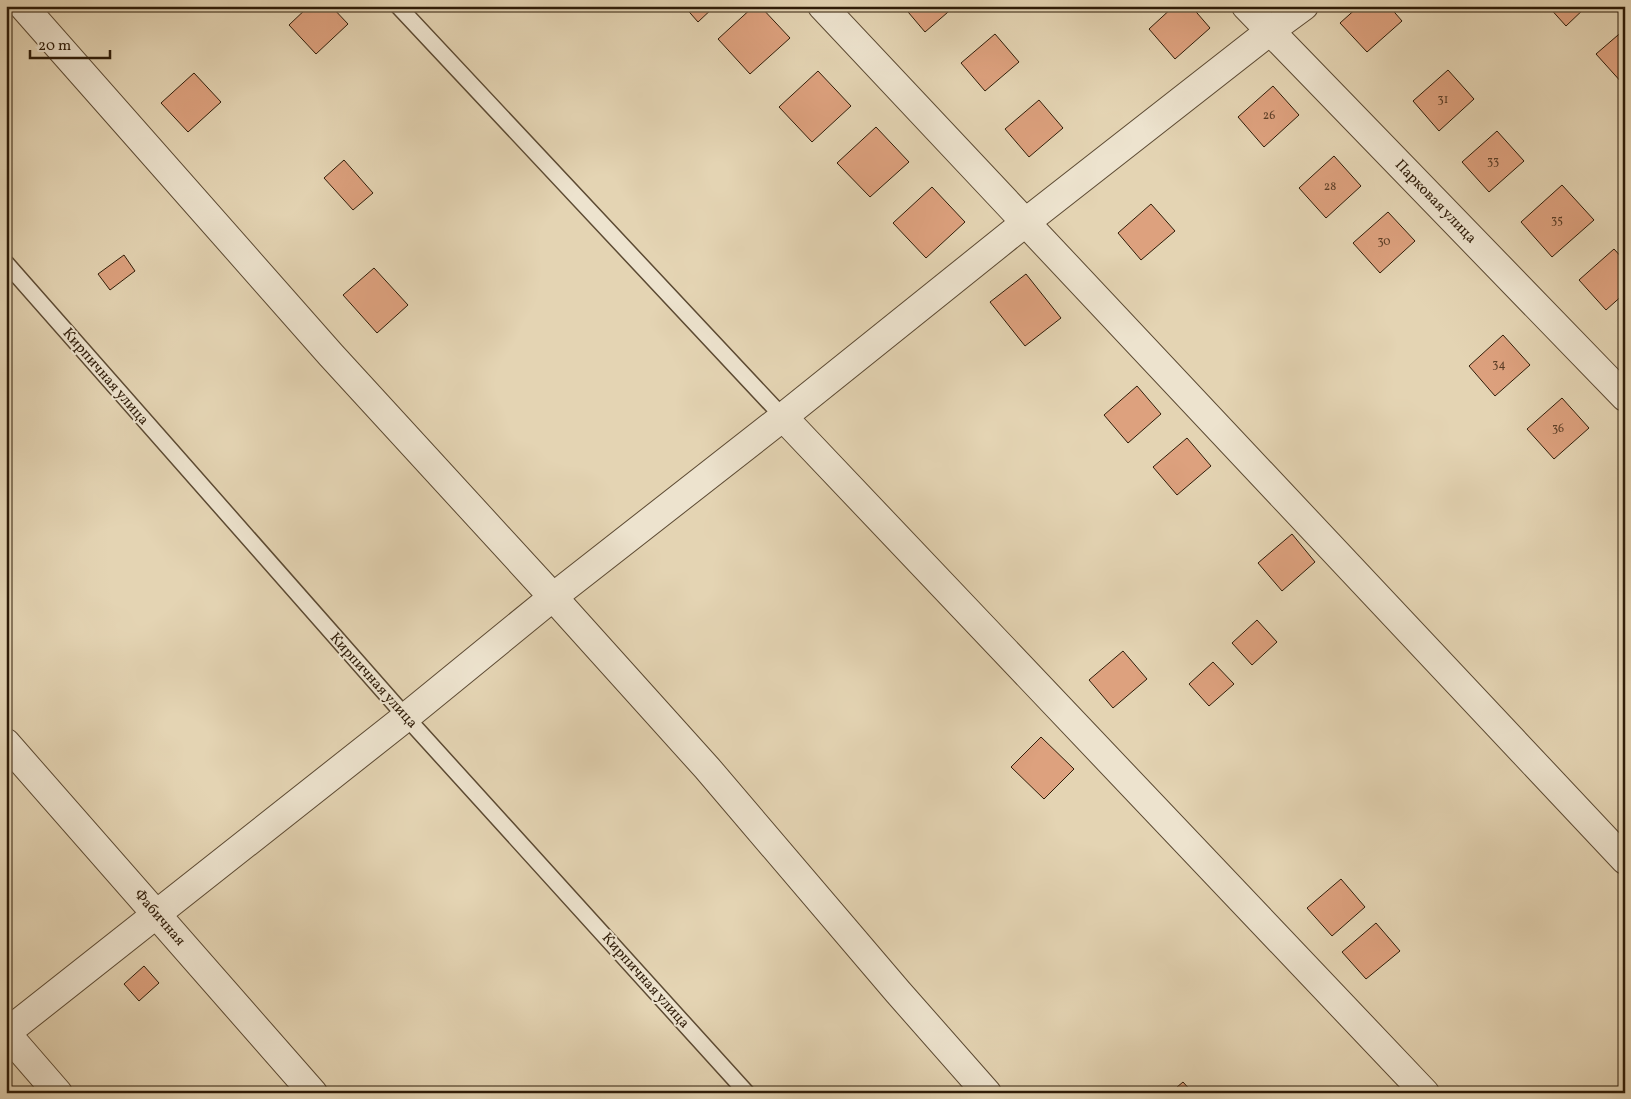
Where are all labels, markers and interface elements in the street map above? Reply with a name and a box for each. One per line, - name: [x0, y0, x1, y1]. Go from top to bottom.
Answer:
- scale bar: [30, 28, 110, 60]
- text: 20 m: [38, 36, 71, 57]
- house number: 31: [1438, 92, 1448, 108]
- house number: 26: [1263, 108, 1275, 124]
- house number: 33: [1487, 154, 1499, 170]
- street label: Парковая улица: [1389, 155, 1481, 249]
- house number: 28: [1324, 179, 1336, 195]
- house number: 35: [1551, 213, 1563, 229]
- house number: 30: [1377, 234, 1391, 250]
- street label: Кирпичная улица: [57, 324, 153, 430]
- house number: 34: [1492, 357, 1506, 373]
- house number: 36: [1552, 421, 1564, 437]
- street label: Кирпичная улица: [324, 628, 422, 734]
- street label: Фабичная: [128, 885, 190, 951]
- street label: Кирпичная улица: [596, 928, 694, 1034]

